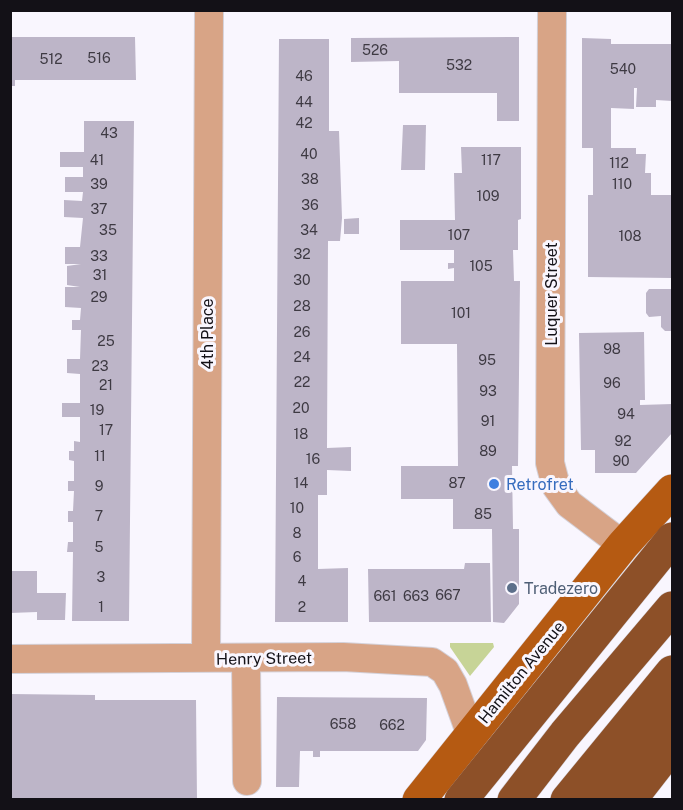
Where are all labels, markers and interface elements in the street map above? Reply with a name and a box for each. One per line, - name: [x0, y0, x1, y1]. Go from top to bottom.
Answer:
- house number: 526: [362, 42, 388, 58]
- house number: 516: [87, 50, 111, 66]
- house number: 512: [39, 51, 63, 67]
- house number: 532: [446, 57, 472, 73]
- house number: 540: [610, 61, 636, 77]
- house number: 46: [295, 68, 313, 84]
- house number: 44: [295, 94, 313, 110]
- house number: 42: [295, 115, 313, 131]
- house number: 43: [100, 125, 118, 141]
- house number: 40: [300, 146, 318, 162]
- house number: 41: [90, 152, 104, 168]
- house number: 117: [481, 152, 501, 168]
- house number: 112: [609, 155, 629, 171]
- house number: 38: [301, 171, 319, 187]
- house number: 39: [90, 176, 108, 192]
- house number: 110: [612, 176, 632, 192]
- house number: 109: [477, 188, 500, 204]
- house number: 36: [301, 197, 319, 213]
- house number: 37: [91, 201, 107, 217]
- house number: 35: [99, 222, 117, 238]
- house number: 34: [300, 222, 318, 238]
- house number: 107: [448, 227, 470, 243]
- house number: 108: [618, 228, 642, 244]
- street label: Luquer Street: [542, 242, 561, 346]
- house number: 32: [293, 246, 311, 262]
- house number: 33: [90, 248, 108, 264]
- house number: 105: [469, 258, 493, 274]
- house number: 31: [93, 267, 107, 283]
- house number: 30: [293, 272, 311, 288]
- house number: 29: [90, 289, 108, 305]
- house number: 28: [293, 298, 311, 314]
- street label: 4th Place: [198, 299, 217, 369]
- house number: 101: [451, 305, 471, 321]
- house number: 26: [293, 324, 311, 340]
- house number: 25: [97, 333, 115, 349]
- house number: 98: [603, 341, 621, 357]
- house number: 24: [293, 349, 311, 365]
- house number: 95: [478, 352, 496, 368]
- house number: 23: [91, 358, 109, 374]
- house number: 22: [294, 374, 310, 390]
- house number: 96: [603, 375, 621, 391]
- house number: 21: [99, 377, 113, 393]
- house number: 93: [479, 383, 497, 399]
- house number: 20: [293, 400, 309, 416]
- house number: 19: [90, 402, 104, 418]
- house number: 94: [617, 406, 635, 422]
- house number: 91: [481, 413, 495, 429]
- house number: 17: [99, 422, 113, 438]
- house number: 18: [294, 426, 308, 442]
- house number: 92: [614, 433, 632, 449]
- house number: 89: [479, 443, 497, 459]
- house number: 11: [94, 448, 106, 464]
- house number: 16: [306, 451, 320, 467]
- house number: 90: [612, 453, 630, 469]
- house number: 14: [294, 475, 308, 491]
- house number: 87: [448, 475, 466, 491]
- place label: Retrofret: [506, 475, 574, 494]
- marker: Retrofret: [487, 477, 501, 491]
- house number: 9: [95, 478, 104, 494]
- house number: 10: [290, 500, 304, 516]
- house number: 85: [474, 506, 492, 522]
- house number: 7: [95, 508, 103, 524]
- house number: 8: [292, 525, 302, 541]
- house number: 5: [95, 539, 104, 555]
- house number: 6: [293, 549, 302, 565]
- house number: 3: [97, 569, 106, 585]
- house number: 4: [298, 573, 307, 589]
- place label: Tradezero: [524, 579, 598, 598]
- marker: Tradezero: [505, 581, 519, 595]
- house number: 667: [435, 587, 461, 603]
- house number: 661: [373, 588, 397, 604]
- house number: 663: [403, 588, 429, 604]
- house number: 1: [98, 599, 104, 615]
- house number: 2: [298, 599, 306, 615]
- street label: Hamilton Avenue: [474, 617, 569, 727]
- street label: Henry Street: [216, 648, 312, 669]
- house number: 658: [330, 716, 356, 732]
- house number: 662: [379, 717, 405, 733]

